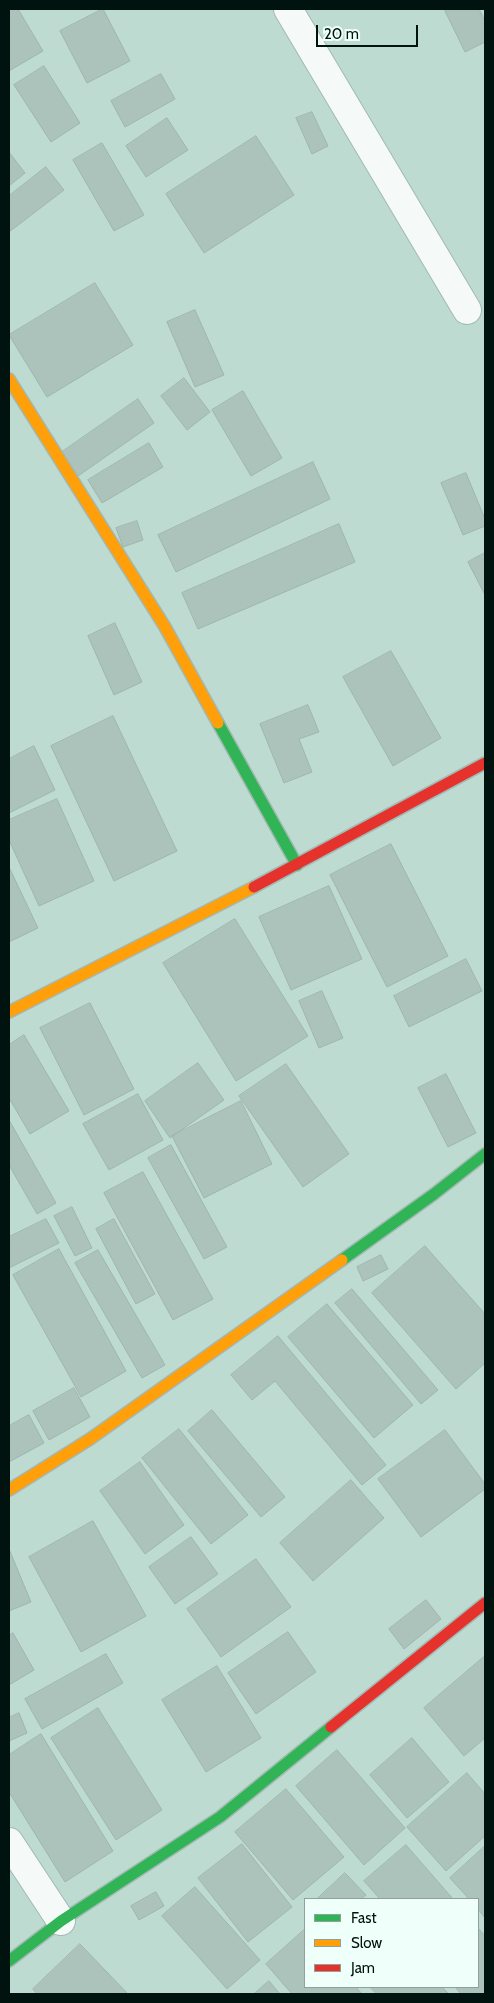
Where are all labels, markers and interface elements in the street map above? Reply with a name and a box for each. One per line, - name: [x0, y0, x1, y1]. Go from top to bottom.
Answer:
- scale bar: [319, 15, 422, 47]
- text: 20 m: [324, 25, 359, 43]
- legend: [304, 1898, 479, 1988]
- text: Fast: [351, 1909, 376, 1927]
- text: Slow: [351, 1934, 382, 1952]
- text: Jam: [351, 1959, 375, 1977]

